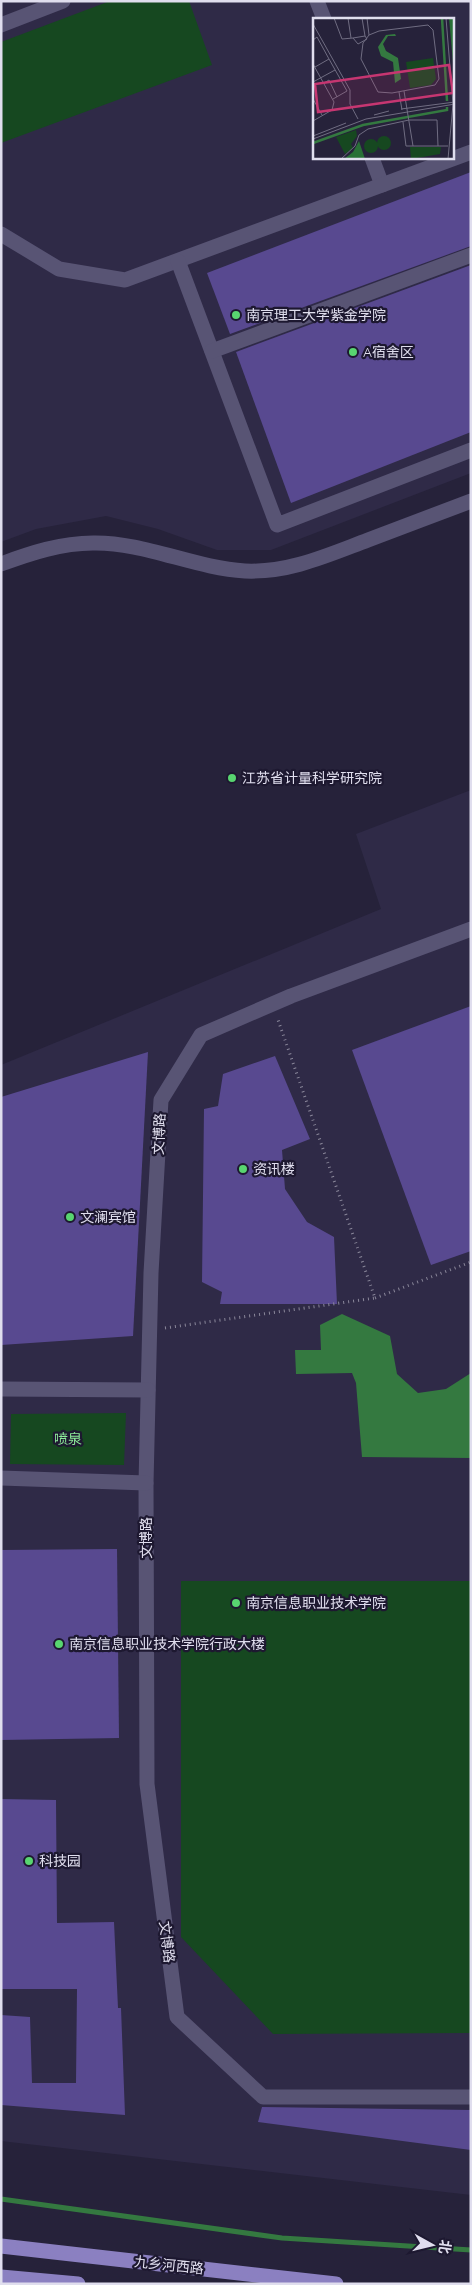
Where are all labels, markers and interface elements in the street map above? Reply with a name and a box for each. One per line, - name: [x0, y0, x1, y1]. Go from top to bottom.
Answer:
- inset map: [313, 18, 454, 159]
- place label: 南京理工大学紫金学院: [246, 306, 386, 324]
- marker: 南京理工大学紫金学院: [230, 309, 242, 321]
- place label: A宿舍区: [363, 343, 414, 361]
- marker: A宿舍区: [347, 346, 359, 358]
- place label: 江苏省计量科学研究院: [242, 769, 382, 787]
- marker: 江苏省计量科学研究院: [226, 772, 238, 784]
- street label: 文博路: [149, 1113, 169, 1155]
- place label: 资讯楼: [253, 1160, 295, 1178]
- marker: 资讯楼: [237, 1163, 249, 1175]
- place label: 文澜宾馆: [80, 1208, 136, 1226]
- marker: 文澜宾馆: [64, 1211, 76, 1223]
- park label: 喷泉: [54, 1430, 82, 1448]
- street label: 文博路: [137, 1517, 155, 1559]
- place label: 南京信息职业技术学院: [246, 1594, 386, 1612]
- marker: 南京信息职业技术学院: [230, 1597, 242, 1609]
- place label: 南京信息职业技术学院行政大楼: [69, 1635, 265, 1653]
- marker: 南京信息职业技术学院行政大楼: [53, 1638, 65, 1650]
- place label: 科技园: [39, 1852, 81, 1870]
- marker: 科技园: [23, 1855, 35, 1867]
- street label: 文博路: [156, 1920, 178, 1964]
- north arrow: [407, 2220, 457, 2270]
- text: 北: [435, 2239, 455, 2255]
- street label: 九乡河西路: [133, 2252, 205, 2278]

